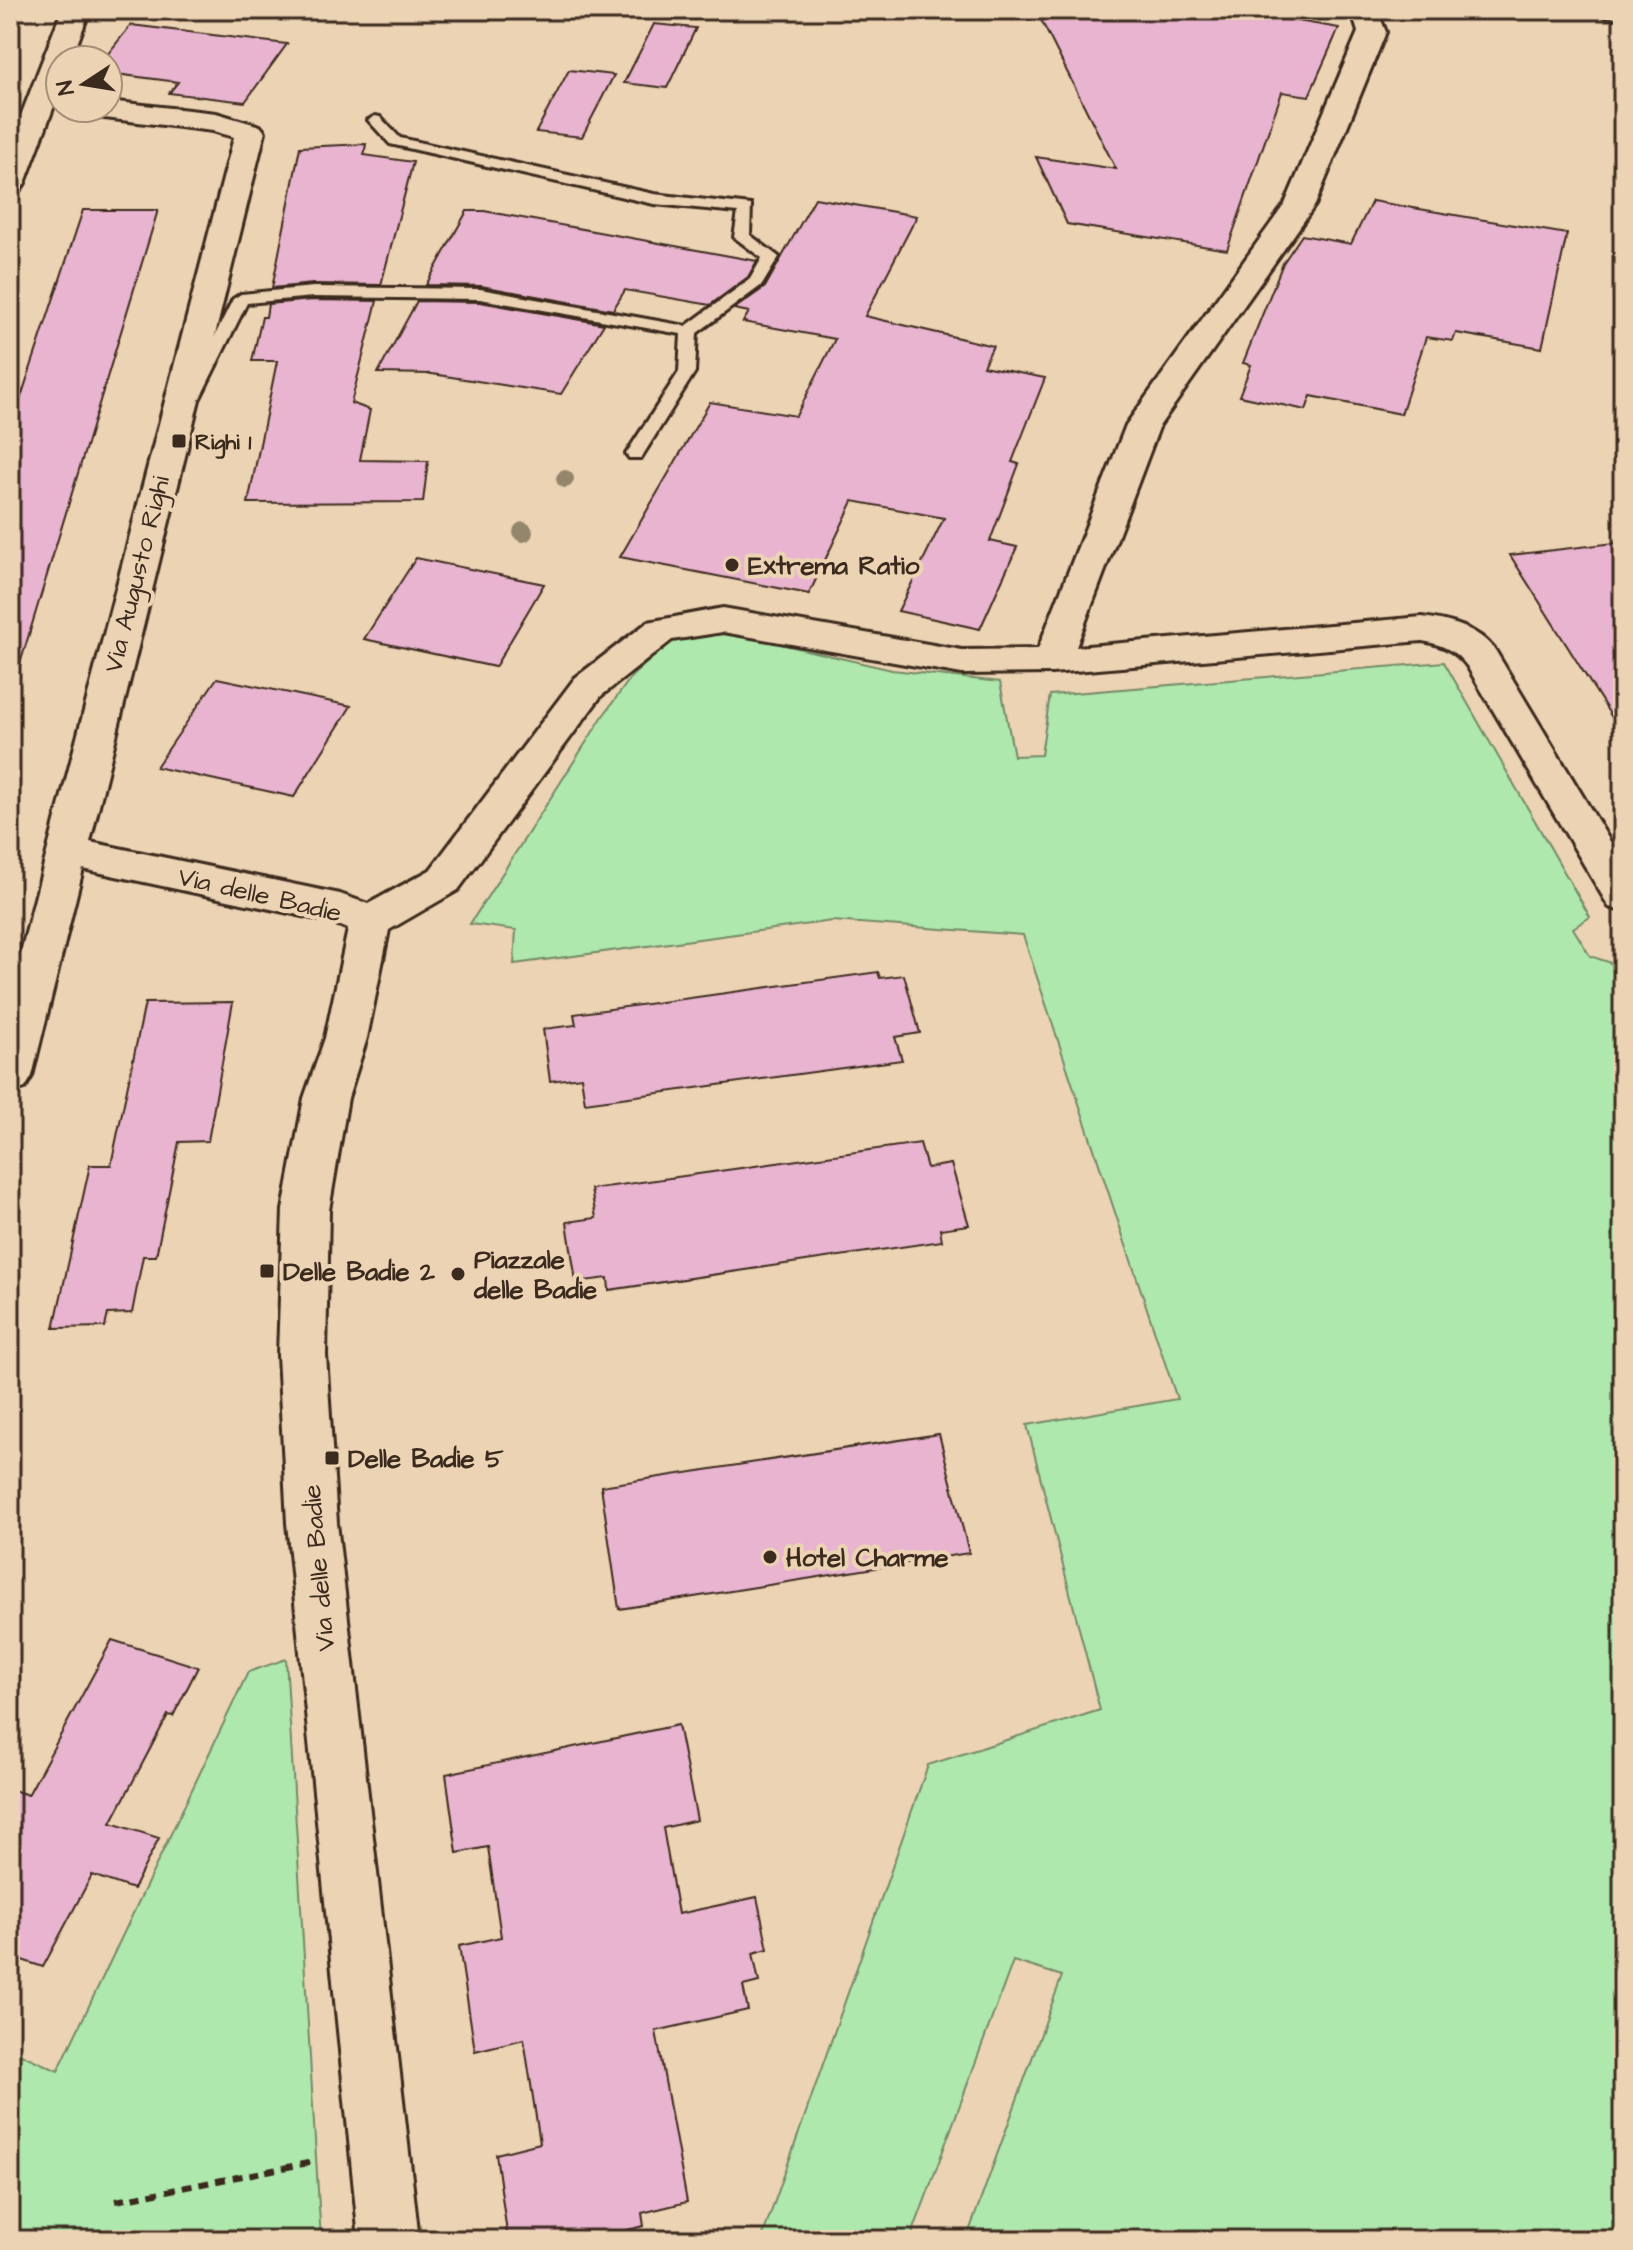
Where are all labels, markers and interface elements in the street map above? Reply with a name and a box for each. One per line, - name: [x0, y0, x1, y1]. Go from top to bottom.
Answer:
- north arrow: [44, 44, 124, 124]
- text: N: [49, 78, 82, 98]
- place label: Righi 1: [195, 427, 251, 459]
- marker: Righi 1: [170, 432, 188, 450]
- street label: Via Augusto Righi: [95, 472, 181, 677]
- place label: Extrema Ratio: [748, 548, 920, 584]
- marker: Extrema Ratio: [723, 556, 741, 574]
- street label: Via delle Badie: [174, 859, 345, 931]
- place label: Piazzale delle Badie: [473, 1242, 597, 1308]
- place label: Delle Badie 2: [283, 1254, 435, 1290]
- marker: Delle Badie 2: [258, 1262, 276, 1280]
- marker: Piazzale delle Badie: [449, 1265, 467, 1283]
- place label: Delle Badie 5: [348, 1441, 504, 1477]
- marker: Delle Badie 5: [323, 1449, 341, 1467]
- street label: Via delle Badie: [294, 1483, 344, 1653]
- place label: Hotel Charme: [786, 1540, 949, 1576]
- marker: Hotel Charme: [761, 1548, 779, 1566]

